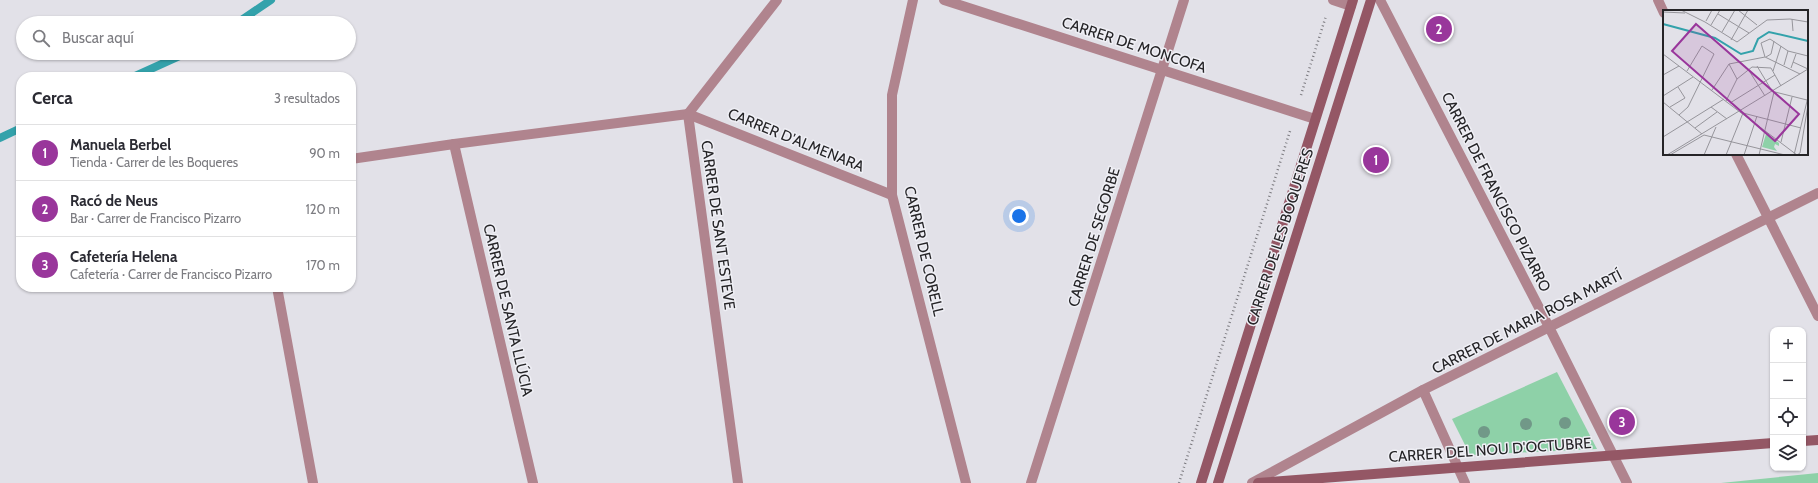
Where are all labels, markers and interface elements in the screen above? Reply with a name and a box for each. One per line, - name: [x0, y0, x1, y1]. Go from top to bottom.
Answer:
- inset map: [1663, 10, 1808, 155]
- street label: CARRER DE MONCOFA: [1059, 13, 1209, 77]
- pin: 2: [1426, 14, 1452, 44]
- search box: [16, 16, 356, 60]
- icon: search: [30, 27, 52, 49]
- text: Buscar aquí: [62, 29, 134, 47]
- text: Cerca: [32, 88, 73, 108]
- street label: CARRER DE FRANCISCO PIZARRO: [1438, 89, 1554, 295]
- text: 3 resultados: [274, 90, 340, 106]
- street label: CARRER D'ALMENARA: [725, 104, 867, 176]
- text: Manuela Berbel: [70, 136, 171, 154]
- street label: CARRER DE SANT ESTEVE: [697, 139, 739, 311]
- text: 1: [43, 145, 47, 161]
- text: 90 m: [309, 145, 340, 161]
- pin: 1: [1363, 145, 1389, 175]
- street label: CARRER DE LES BOQUERES: [1243, 146, 1317, 328]
- text: Tienda · Carrer de les Boqueres: [70, 154, 238, 170]
- street label: CARRER DE SEGORBE: [1064, 165, 1124, 309]
- street label: CARRER DE CORELL: [900, 184, 948, 318]
- text: Racó de Neus: [70, 192, 158, 210]
- text: 2: [42, 201, 48, 217]
- text: 120 m: [306, 201, 340, 217]
- your location: [1009, 206, 1029, 226]
- text: Bar · Carrer de Francisco Pizarro: [70, 210, 241, 226]
- street label: CARRER DE SANTA LLÚCIA: [479, 222, 538, 399]
- text: Cafetería Helena: [70, 248, 177, 266]
- text: 3: [41, 257, 49, 273]
- text: 170 m: [306, 257, 340, 273]
- street label: CARRER DE MARIA ROSA MARTÍ: [1429, 265, 1625, 378]
- text: Cafetería · Carrer de Francisco Pizarro: [70, 266, 272, 282]
- map controls: [1770, 327, 1806, 471]
- button: +: [1770, 327, 1806, 363]
- button: −: [1770, 363, 1806, 399]
- button: locate: [1770, 399, 1806, 435]
- pin: 3: [1609, 407, 1635, 437]
- street label: CARRER DEL NOU D'OCTUBRE: [1388, 434, 1592, 466]
- button: layers: [1770, 435, 1806, 471]

